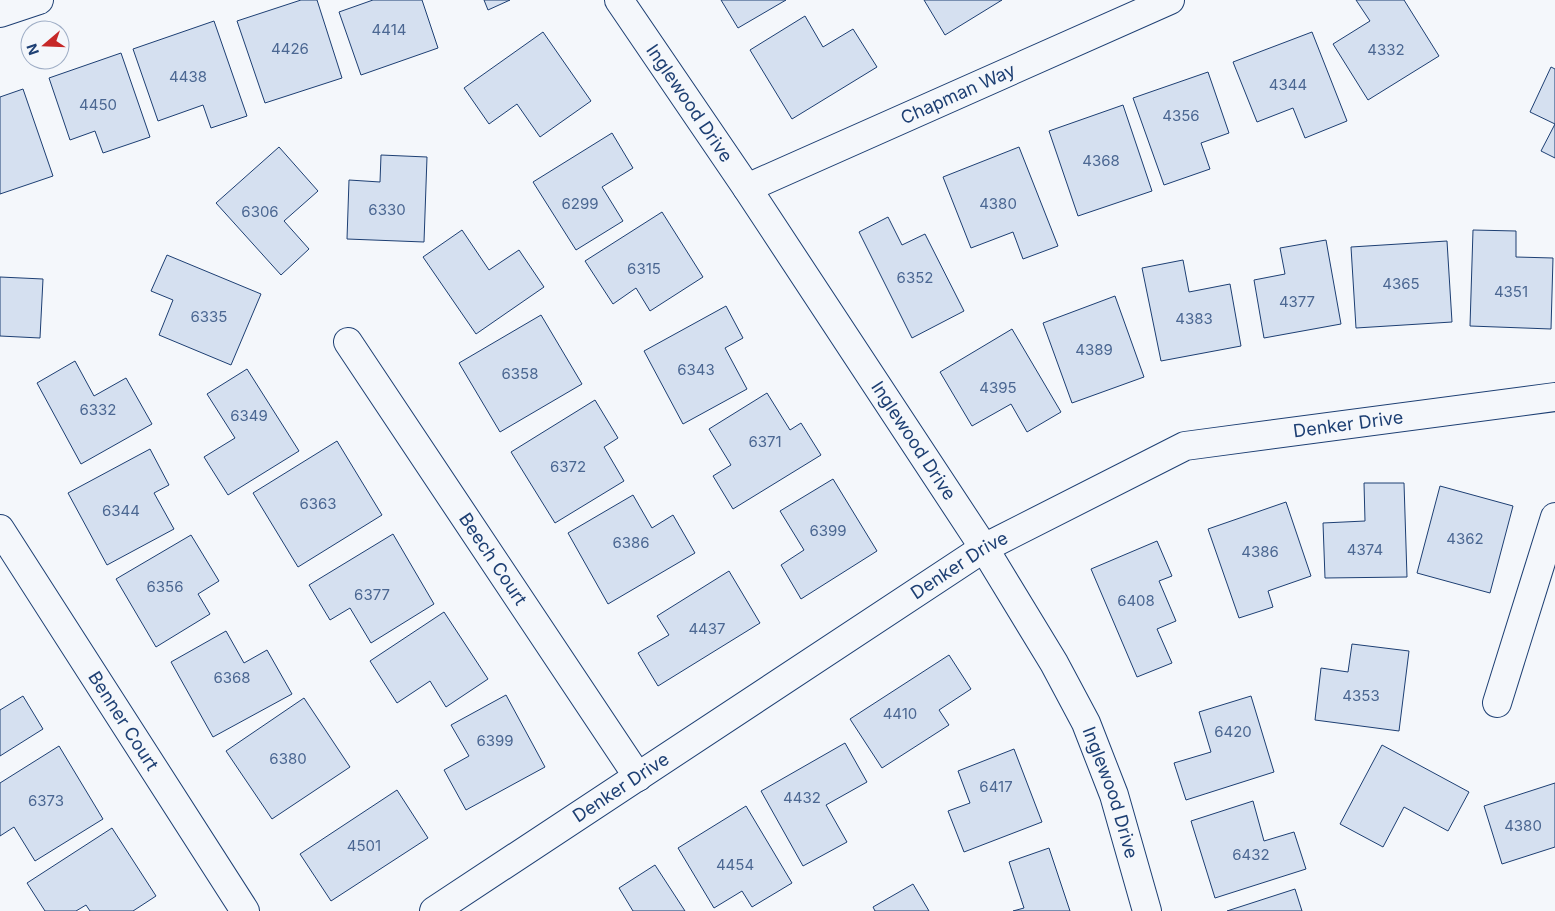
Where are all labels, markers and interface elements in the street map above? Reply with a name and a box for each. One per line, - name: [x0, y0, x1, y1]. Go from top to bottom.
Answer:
- north arrow: [20, 20, 70, 70]
- house number: 4414: [372, 20, 406, 39]
- house number: 4426: [271, 39, 309, 58]
- street label: Inglewood Drive: [642, 40, 737, 166]
- house number: 4332: [1367, 40, 1405, 59]
- text: N: [22, 42, 42, 57]
- street label: Chapman Way: [897, 59, 1019, 128]
- house number: 4438: [169, 67, 207, 86]
- house number: 4344: [1269, 75, 1307, 94]
- house number: 4450: [79, 95, 117, 114]
- house number: 4356: [1162, 106, 1200, 125]
- house number: 4368: [1082, 151, 1120, 170]
- house number: 6299: [561, 194, 599, 213]
- house number: 4380: [979, 194, 1017, 213]
- house number: 6330: [368, 200, 406, 219]
- house number: 6306: [241, 202, 279, 221]
- house number: 6315: [627, 259, 661, 278]
- house number: 6352: [897, 268, 933, 287]
- house number: 4365: [1382, 274, 1420, 293]
- house number: 4351: [1494, 282, 1528, 301]
- house number: 4377: [1279, 292, 1315, 311]
- house number: 6335: [191, 307, 227, 326]
- house number: 4383: [1175, 309, 1213, 328]
- house number: 4389: [1075, 340, 1113, 359]
- house number: 6343: [677, 360, 715, 379]
- house number: 6358: [502, 364, 538, 383]
- street label: Inglewood Drive: [867, 377, 960, 504]
- house number: 4395: [979, 378, 1017, 397]
- house number: 6332: [80, 400, 116, 419]
- house number: 6349: [230, 406, 268, 425]
- street label: Denker Drive: [1292, 406, 1404, 442]
- house number: 6371: [748, 432, 782, 451]
- house number: 6372: [550, 457, 586, 476]
- house number: 6363: [299, 494, 337, 513]
- house number: 6344: [102, 501, 140, 520]
- street label: Beech Court: [455, 509, 531, 609]
- house number: 6399: [809, 521, 847, 540]
- street label: Denker Drive: [907, 527, 1011, 603]
- house number: 4362: [1446, 529, 1484, 548]
- house number: 6386: [612, 533, 650, 552]
- house number: 4374: [1347, 540, 1383, 559]
- house number: 4386: [1241, 542, 1279, 561]
- house number: 6356: [147, 577, 184, 596]
- house number: 6377: [354, 585, 390, 604]
- house number: 6408: [1117, 591, 1155, 610]
- house number: 4437: [688, 619, 726, 638]
- street label: Benner Court: [84, 667, 163, 774]
- house number: 6368: [213, 668, 251, 687]
- house number: 4353: [1342, 686, 1380, 705]
- house number: 4410: [883, 704, 917, 723]
- house number: 6420: [1214, 722, 1252, 741]
- street label: Inglewood Drive: [1078, 724, 1143, 861]
- house number: 6399: [476, 731, 514, 750]
- street label: Denker Drive: [569, 748, 673, 826]
- house number: 6380: [269, 749, 307, 768]
- house number: 6417: [979, 777, 1013, 796]
- house number: 4432: [783, 788, 821, 807]
- house number: 6373: [28, 791, 64, 810]
- house number: 4380: [1504, 816, 1542, 835]
- house number: 4501: [347, 836, 381, 855]
- house number: 6432: [1232, 845, 1270, 864]
- house number: 4454: [716, 855, 754, 874]

